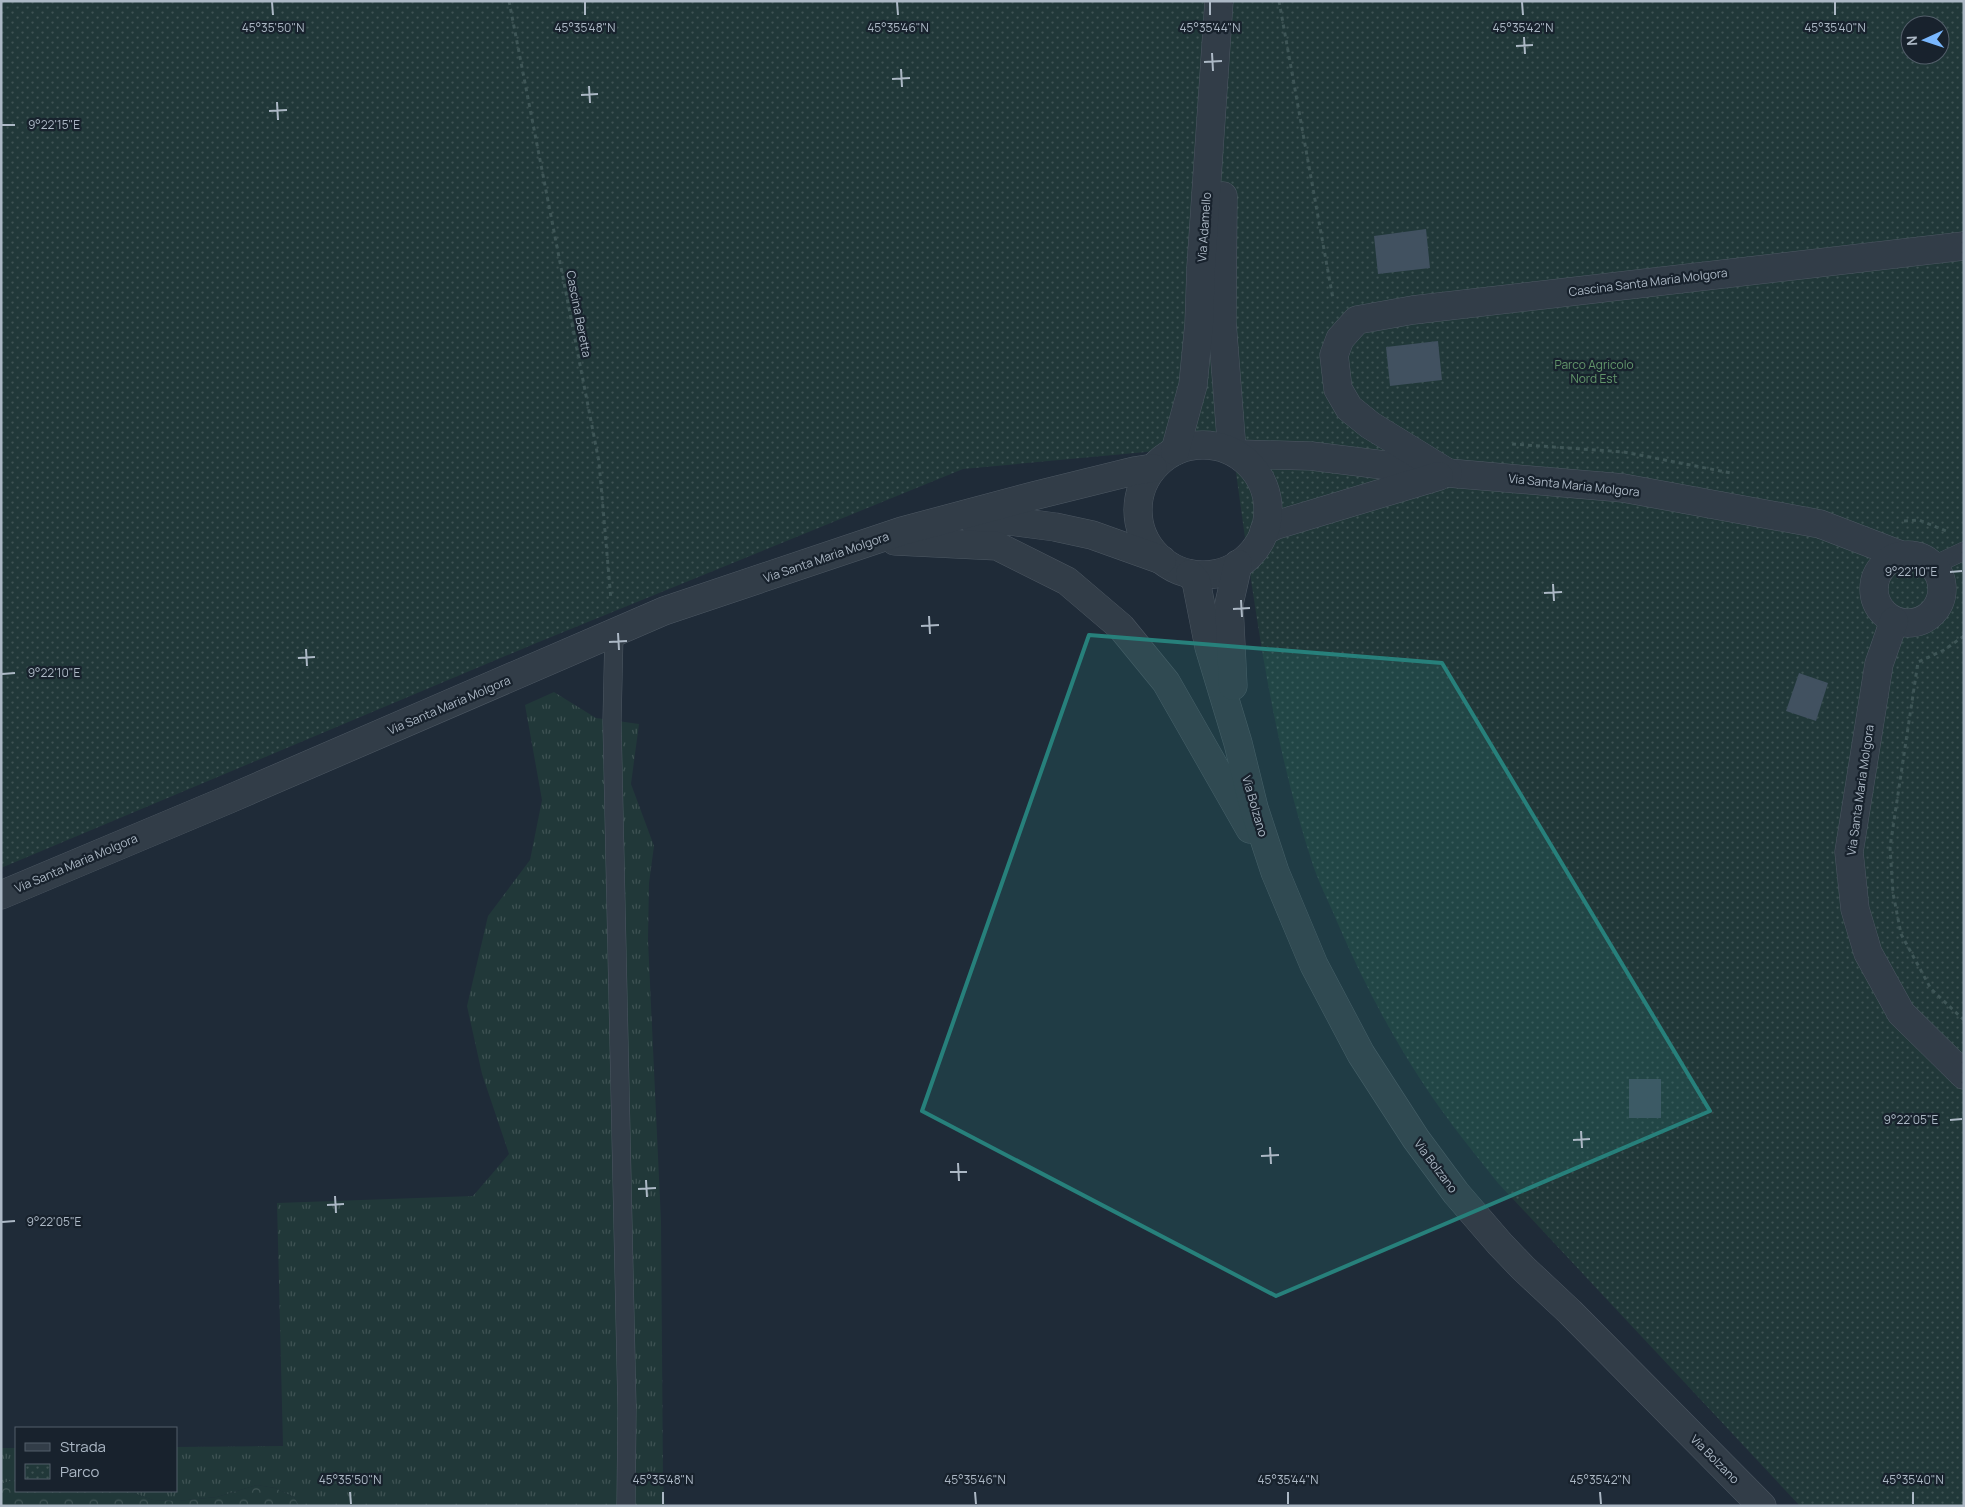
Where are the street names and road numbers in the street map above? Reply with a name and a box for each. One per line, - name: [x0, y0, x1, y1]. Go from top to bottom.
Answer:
- street label: Via Adamello: [1193, 191, 1215, 263]
- street label: Cascina Santa Maria Molgora: [1568, 264, 1728, 300]
- street label: Cascina Beretta: [562, 269, 596, 359]
- street label: Via Santa Maria Molgora: [1508, 470, 1640, 500]
- street label: Via Santa Maria Molgora: [761, 528, 891, 586]
- street label: Via Santa Maria Molgora: [385, 671, 513, 739]
- street label: Via Santa Maria Molgora: [1842, 724, 1878, 856]
- street label: Via Bolzano: [1238, 773, 1272, 839]
- street label: Via Santa Maria Molgora: [12, 829, 140, 897]
- street label: Via Bolzano: [1410, 1136, 1462, 1196]
- street label: Via Bolzano: [1687, 1431, 1743, 1487]

